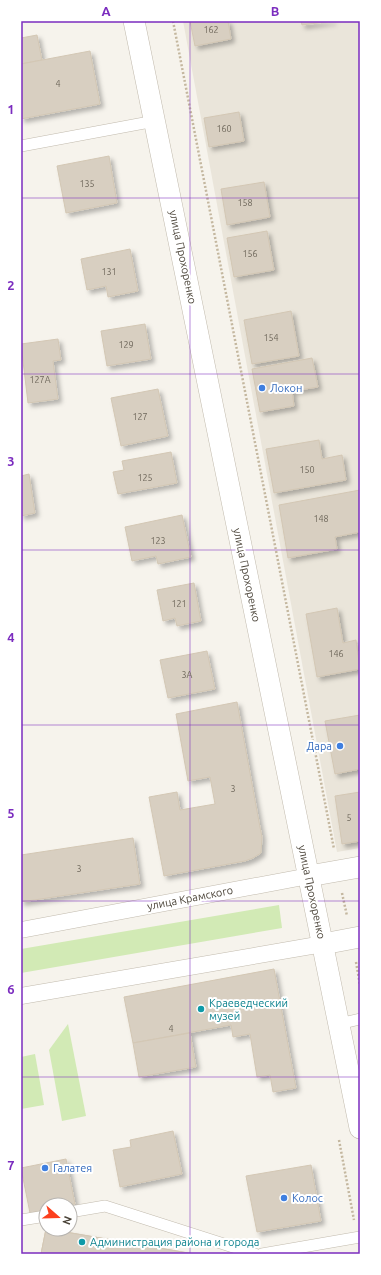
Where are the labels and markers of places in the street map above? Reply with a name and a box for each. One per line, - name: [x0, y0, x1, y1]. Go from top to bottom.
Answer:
- place label: Локон: [270, 382, 302, 394]
- marker: Локон: [257, 383, 267, 393]
- place label: Дара: [307, 740, 332, 752]
- marker: Дара: [335, 741, 345, 751]
- place label: Краеведческий музей: [209, 997, 288, 1022]
- marker: Краеведческий музей: [196, 1004, 206, 1014]
- place label: Галатея: [53, 1162, 92, 1174]
- marker: Галатея: [40, 1163, 50, 1173]
- place label: Колос: [292, 1192, 323, 1204]
- marker: Колос: [279, 1193, 289, 1203]
- place label: Администрация района и города: [90, 1236, 259, 1248]
- marker: Администрация района и города: [77, 1237, 87, 1247]

